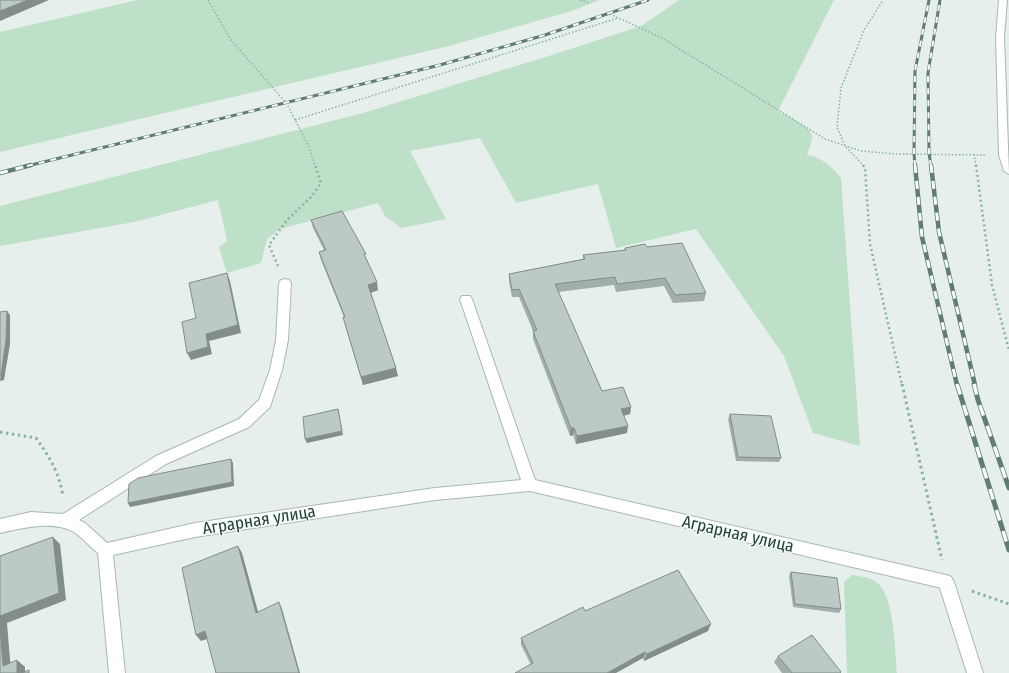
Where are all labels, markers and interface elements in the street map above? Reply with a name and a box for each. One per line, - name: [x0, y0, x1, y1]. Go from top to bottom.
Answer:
- street label: Аграрная улица: [201, 501, 317, 539]
- street label: Аграрная улица: [680, 511, 796, 557]

